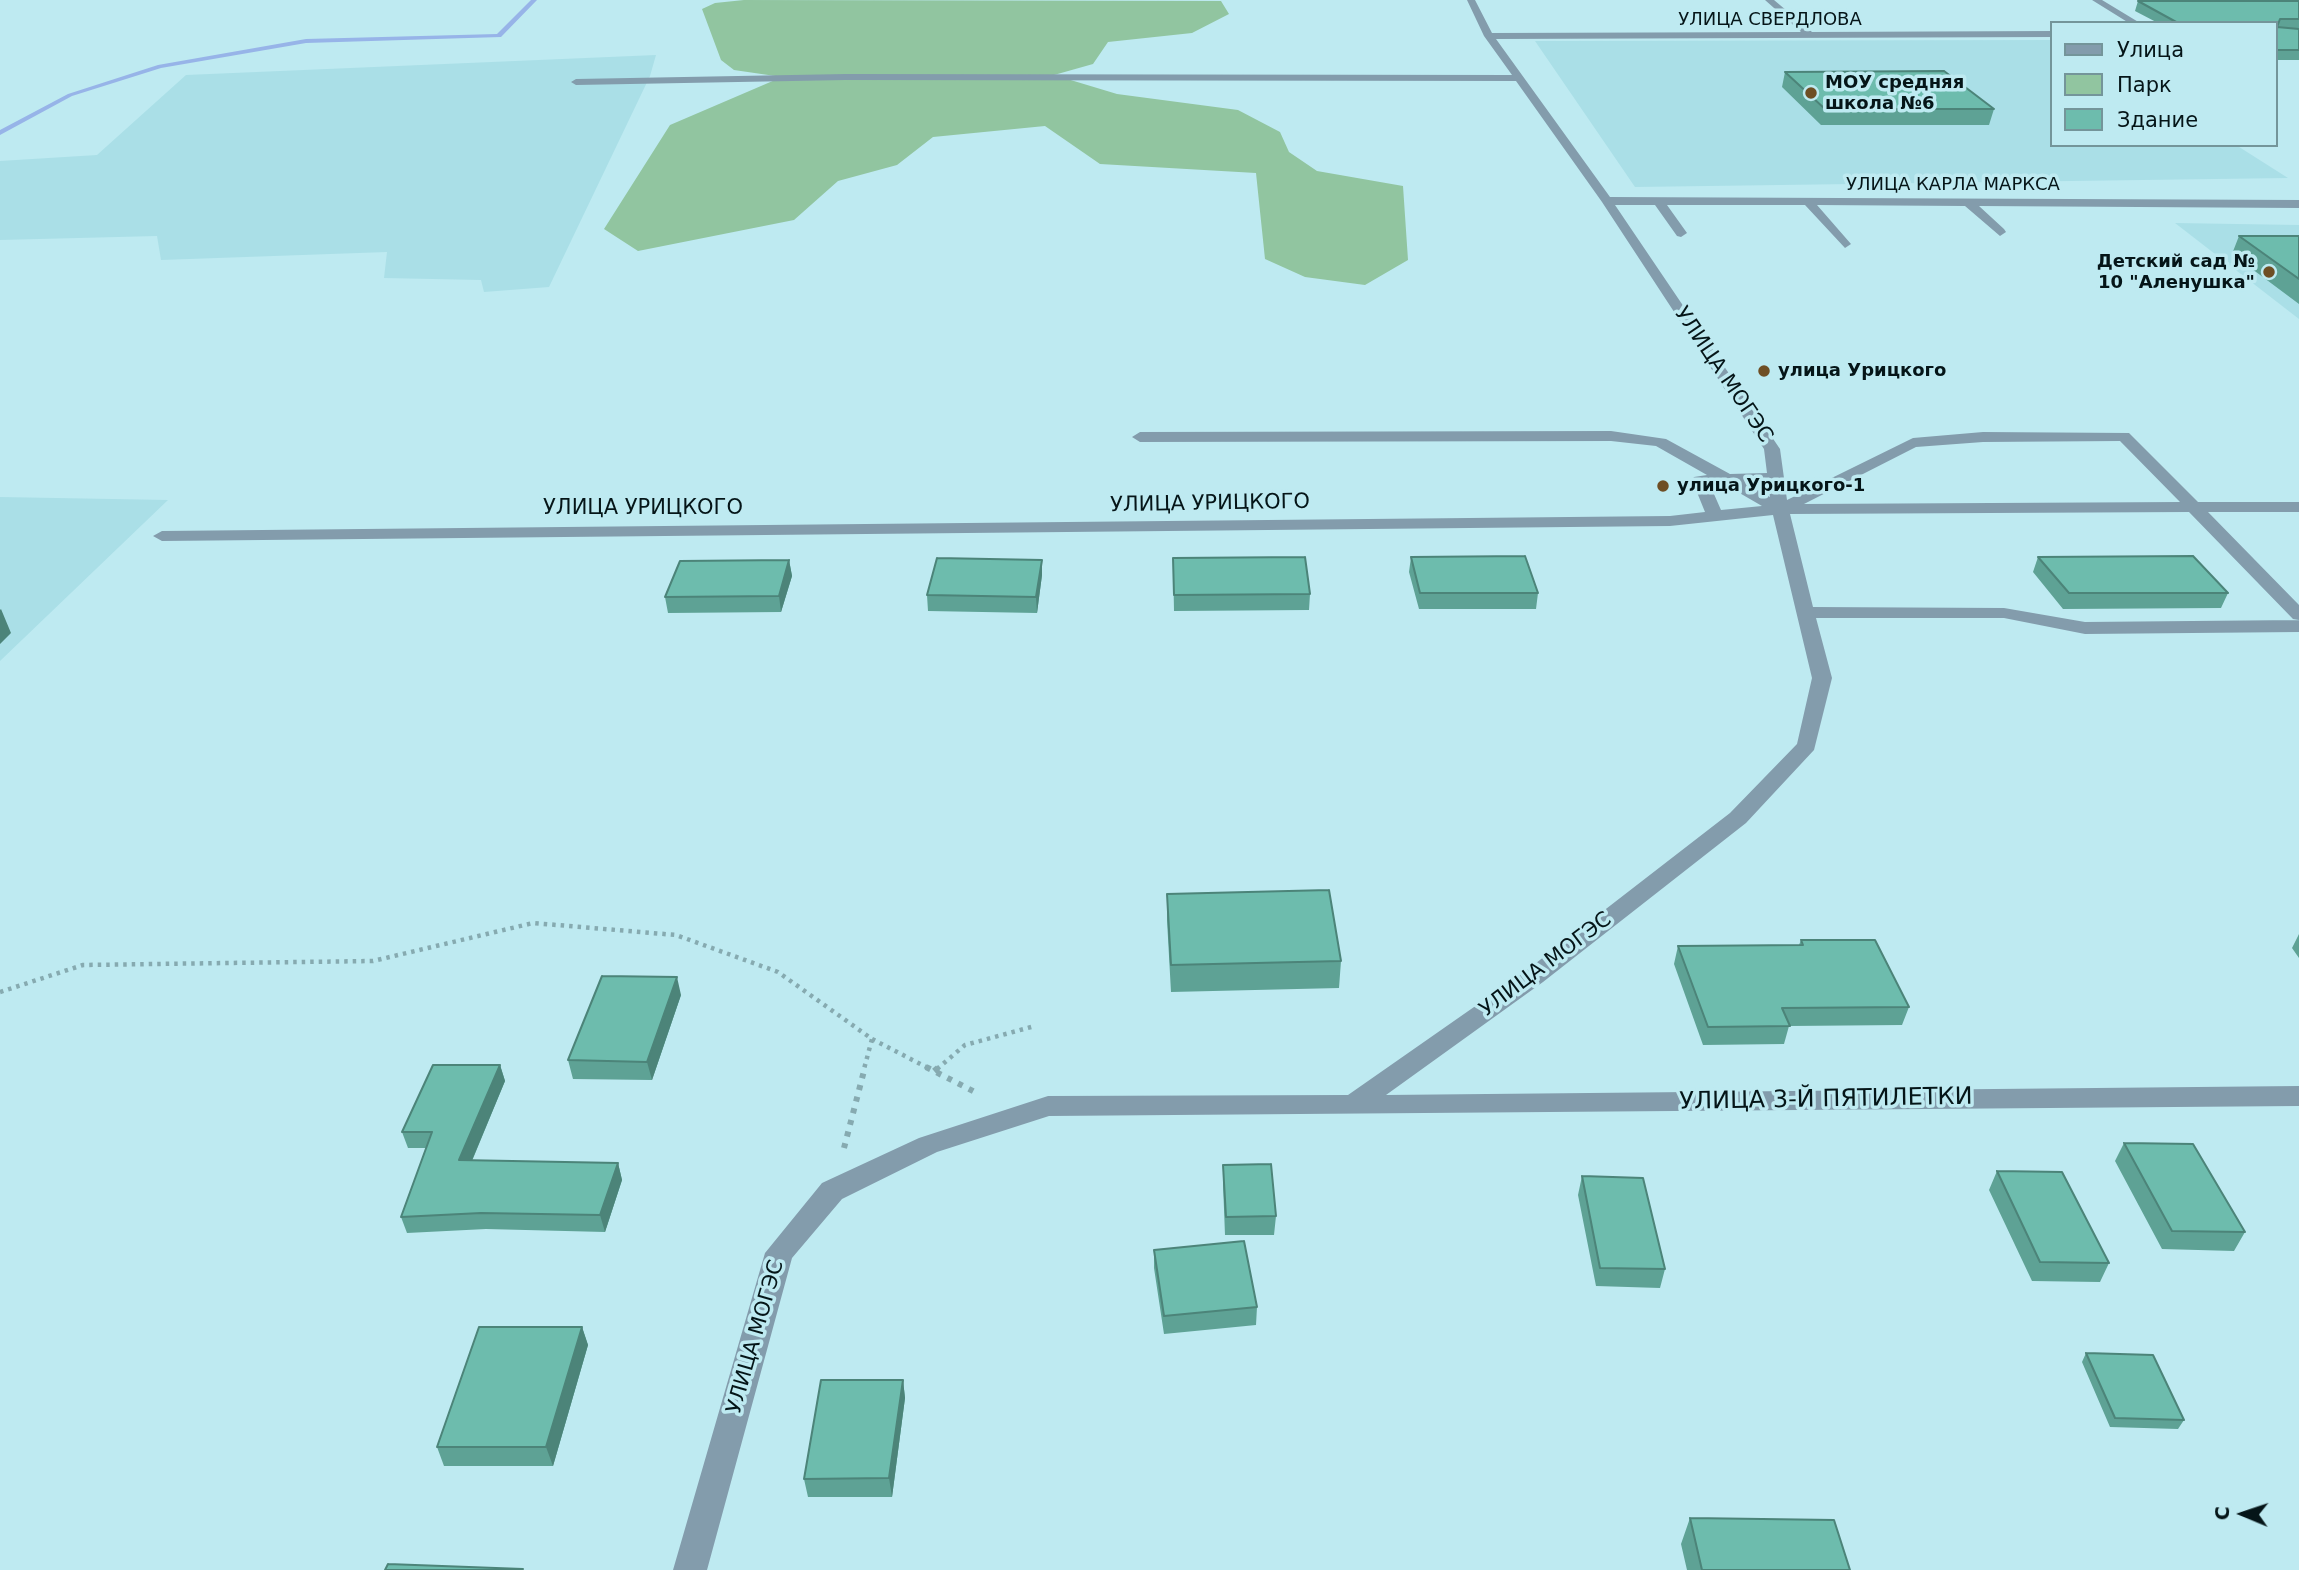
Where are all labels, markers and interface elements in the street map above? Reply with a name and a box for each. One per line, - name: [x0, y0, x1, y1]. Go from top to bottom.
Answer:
- street label: УЛИЦА СВЕРДЛОВА: [1678, 9, 1862, 31]
- legend: [2050, 21, 2278, 147]
- text: Улица: [2117, 38, 2184, 62]
- place label: МОУ средняя школа №6: [1825, 72, 1964, 114]
- text: Парк: [2117, 73, 2172, 97]
- marker: МОУ средняя школа №6: [1803, 85, 1819, 101]
- text: Здание: [2117, 108, 2198, 132]
- street label: УЛИЦА КАРЛА МАРКСА: [1846, 174, 2060, 196]
- place label: Детский сад № 10 "Аленушка": [2097, 251, 2255, 294]
- marker: Детский сад № 10 "Аленушка": [2261, 264, 2277, 280]
- street label: УЛИЦА МОГЭС: [1668, 302, 1778, 448]
- place label: улица Урицкого: [1778, 360, 1946, 382]
- marker: улица Урицкого: [1756, 363, 1772, 379]
- place label: улица Урицкого-1: [1677, 475, 1865, 497]
- marker: улица Урицкого-1: [1655, 478, 1671, 494]
- street label: УЛИЦА УРИЦКОГО: [1110, 490, 1310, 518]
- street label: УЛИЦА УРИЦКОГО: [543, 496, 743, 522]
- street label: УЛИЦА МОГЭС: [1475, 907, 1617, 1023]
- street label: УЛИЦА 3-Й ПЯТИЛЕТКИ: [1679, 1083, 1973, 1117]
- street label: УЛИЦА МОГЭС: [722, 1257, 790, 1417]
- north arrow: [2208, 1479, 2278, 1549]
- text: С: [2211, 1506, 2233, 1521]

